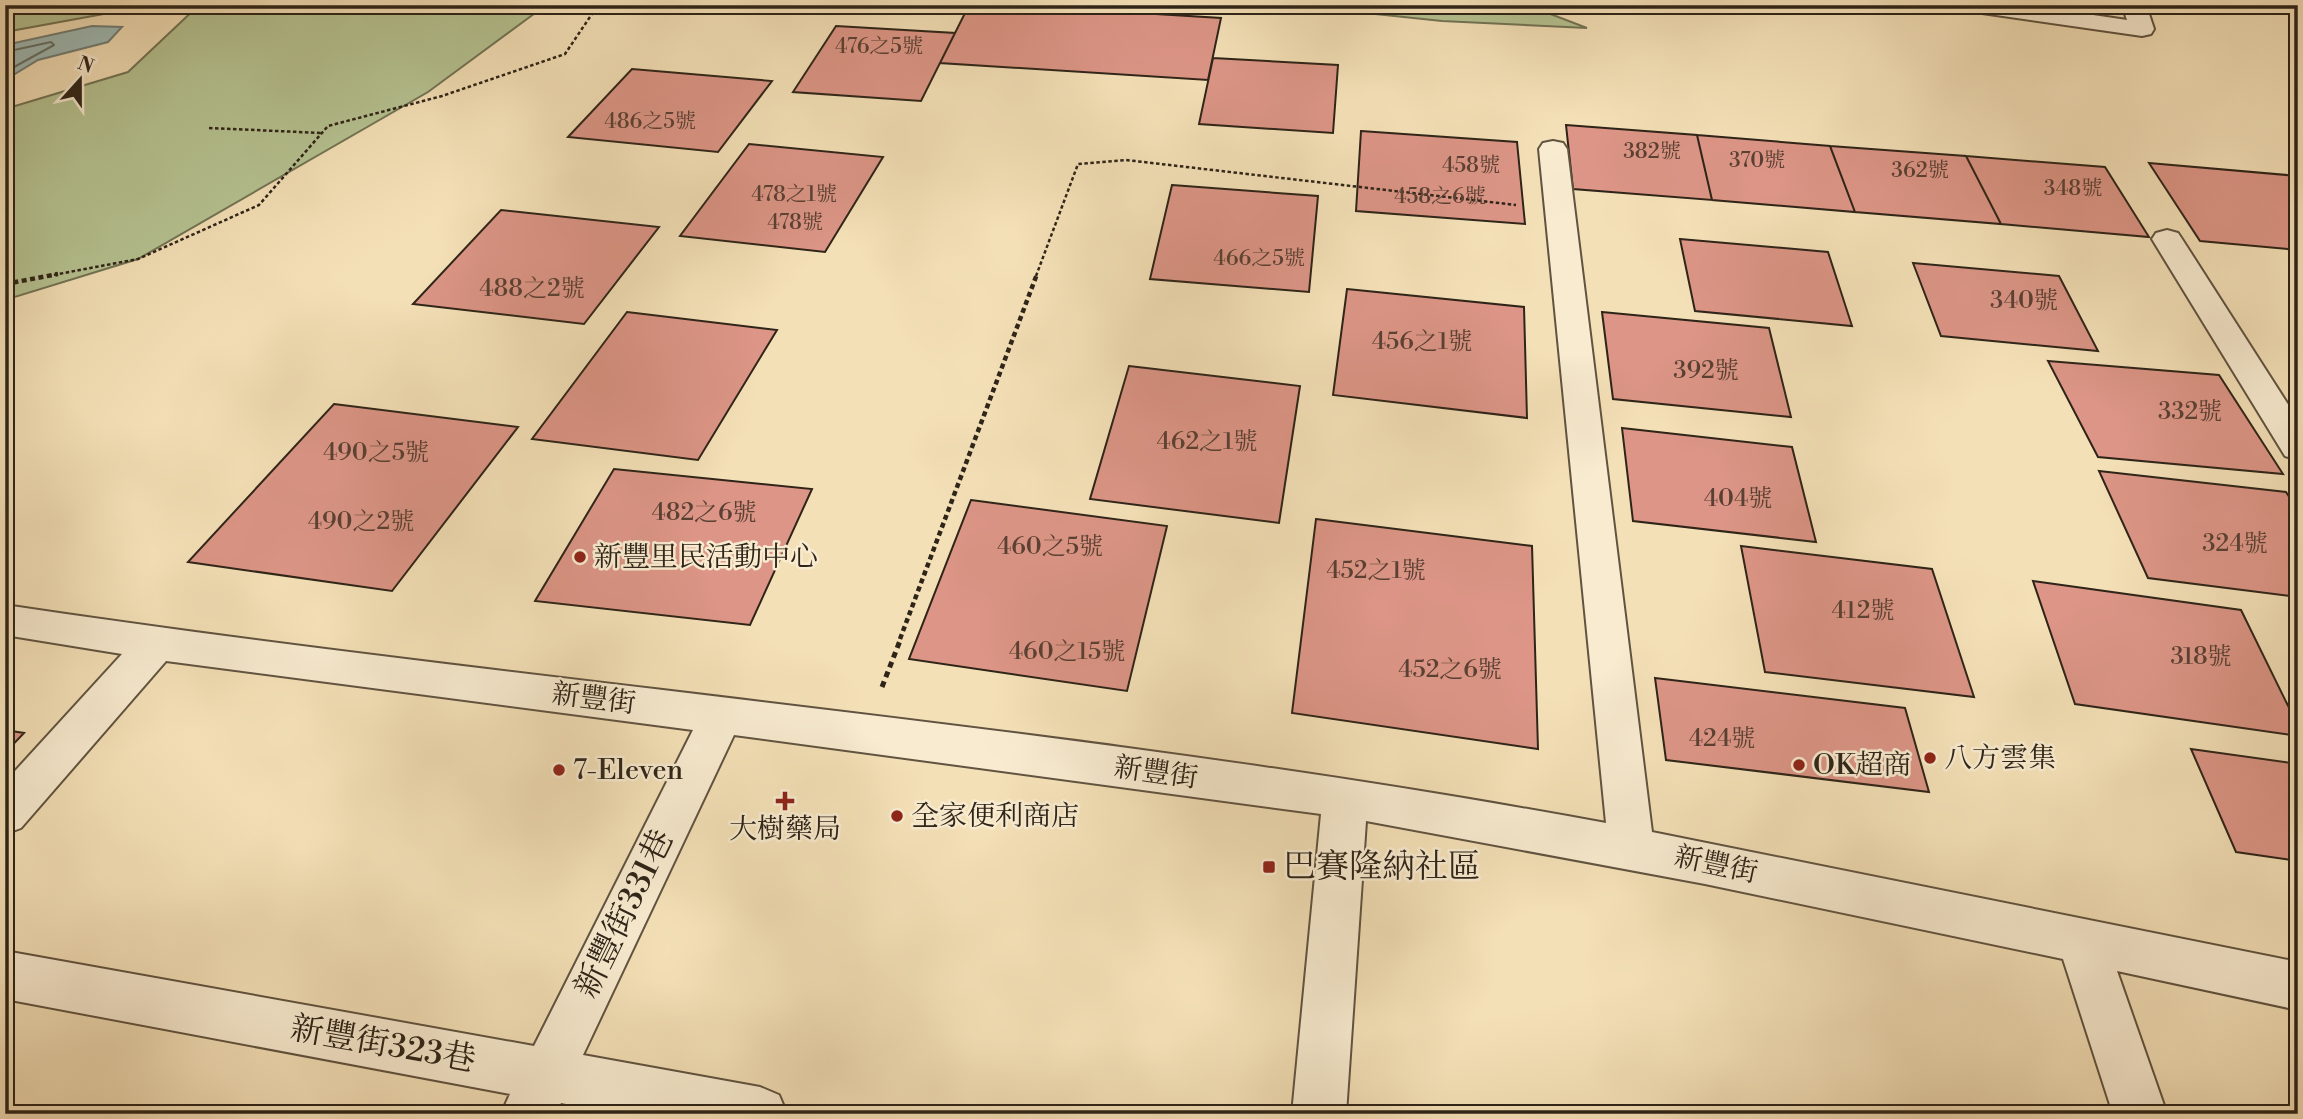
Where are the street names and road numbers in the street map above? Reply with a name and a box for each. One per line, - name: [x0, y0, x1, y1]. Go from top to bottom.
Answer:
- street label: 新豐街: [550, 677, 638, 721]
- street label: 新豐街: [1112, 750, 1200, 796]
- street label: 新豐街331巷: [567, 823, 683, 1005]
- street label: 新豐街: [1671, 839, 1761, 891]
- street label: 新豐街323巷: [287, 1009, 479, 1081]

